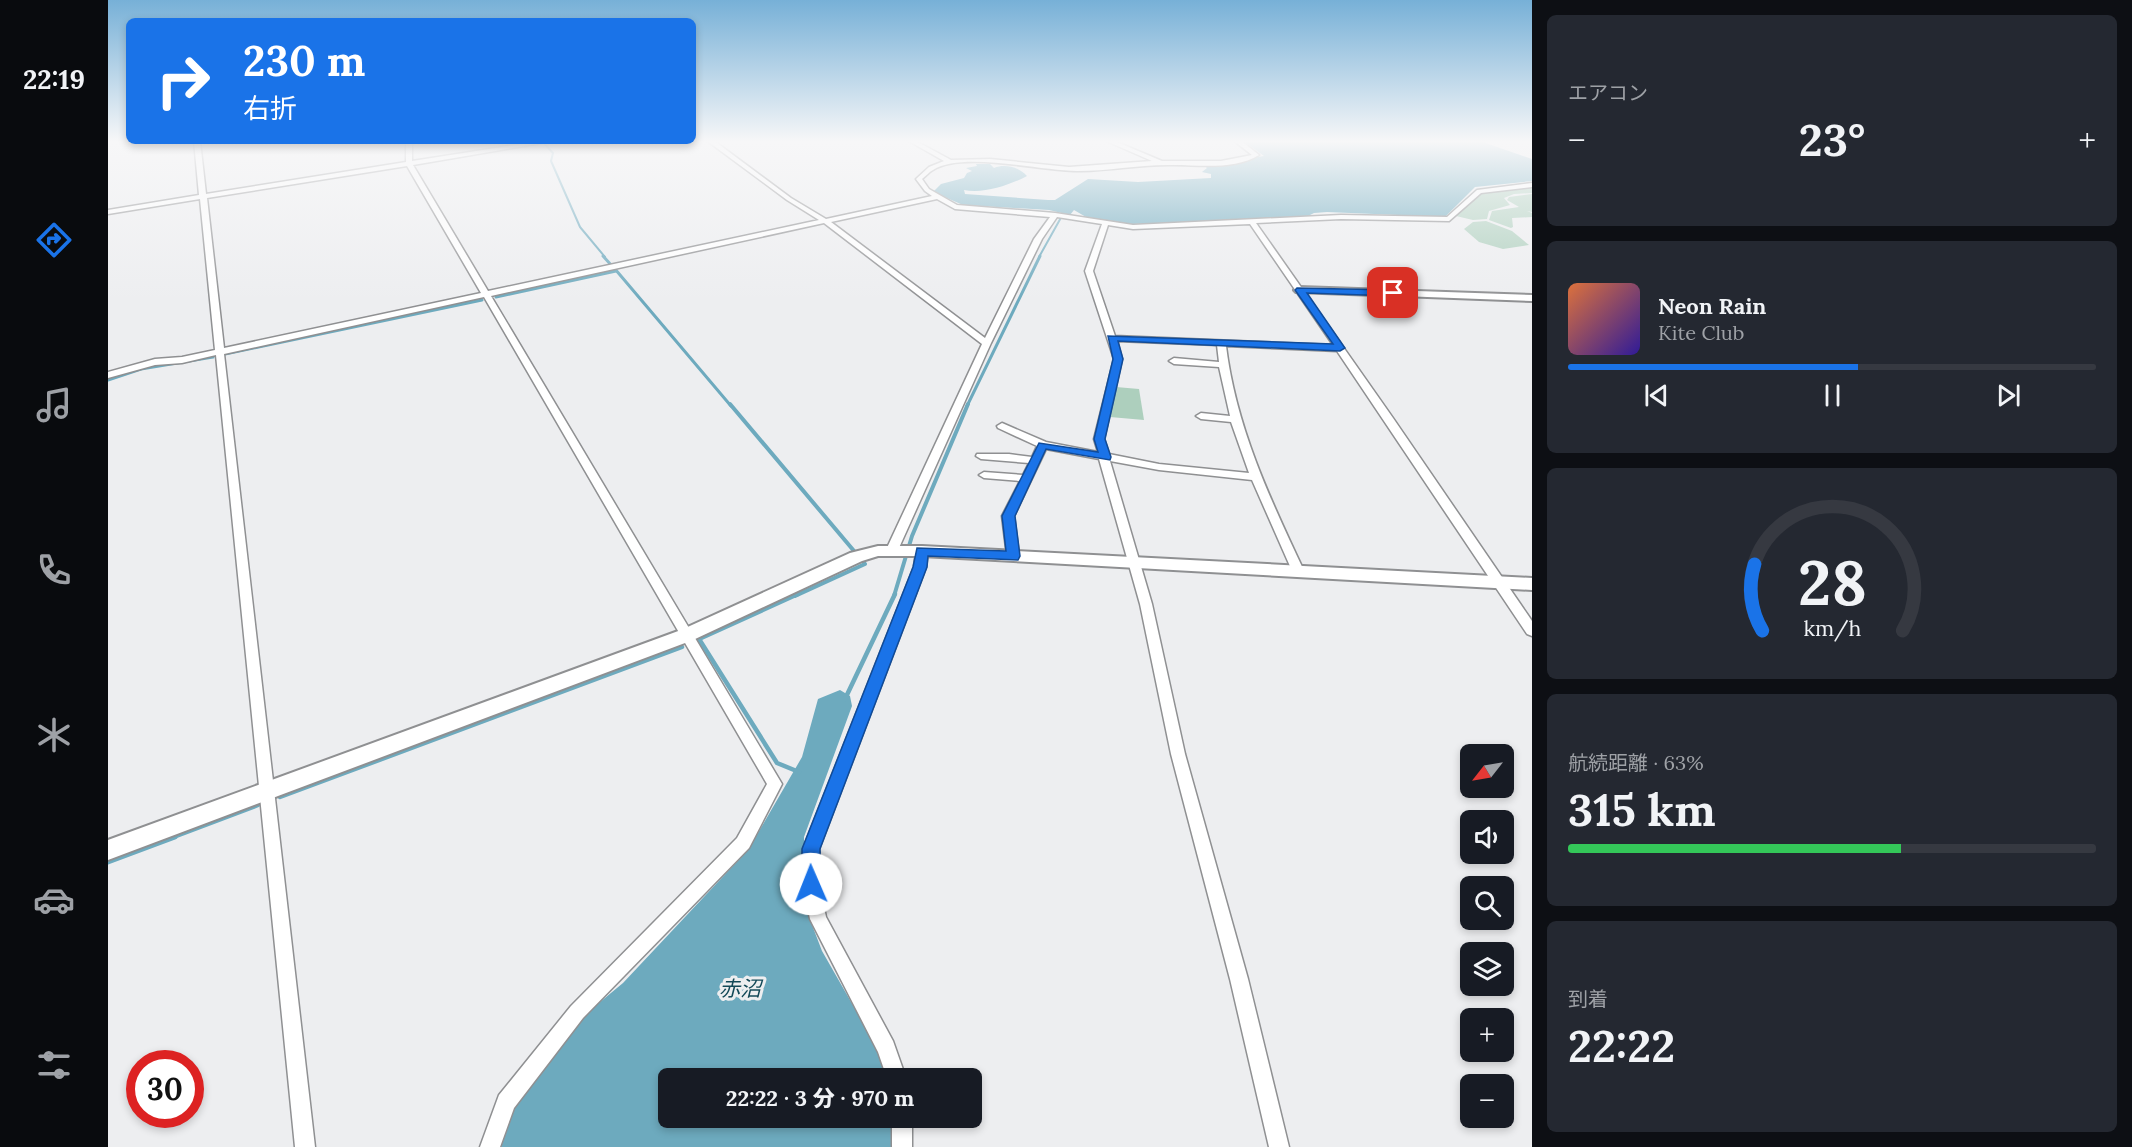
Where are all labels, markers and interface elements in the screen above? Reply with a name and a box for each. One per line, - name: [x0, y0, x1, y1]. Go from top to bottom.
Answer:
- text: 230 m: [243, 34, 365, 88]
- icon: right: [144, 42, 222, 120]
- text: 22:19: [23, 62, 85, 96]
- text: エアコン: [1568, 80, 1648, 105]
- text: 右折: [243, 91, 297, 125]
- text: 23°: [1799, 111, 1865, 168]
- text: −: [1568, 119, 1586, 161]
- text: +: [2078, 119, 2096, 161]
- icon: directions: [33, 219, 75, 261]
- pin: [1367, 267, 1418, 318]
- icon: arrive: [1376, 276, 1409, 309]
- text: Neon Rain: [1658, 292, 1766, 320]
- text: Kite Club: [1658, 320, 1744, 345]
- icon: previous: [1640, 379, 1673, 412]
- icon: pause: [1816, 379, 1849, 412]
- icon: next: [1992, 379, 2025, 412]
- icon: music: [33, 384, 75, 426]
- text: 28: [1798, 542, 1866, 622]
- icon: phone: [33, 549, 75, 591]
- text: km/h: [1803, 614, 1861, 642]
- icon: climate: [33, 714, 75, 756]
- north arrow: [1460, 744, 1514, 798]
- map controls: [1460, 744, 1514, 1128]
- text: 航続距離 · 63%: [1568, 750, 1704, 775]
- text: 315 km: [1568, 781, 1716, 838]
- button: sound: [1460, 810, 1514, 864]
- position arrow: [779, 852, 843, 916]
- button: search: [1460, 876, 1514, 930]
- icon: car: [33, 879, 75, 921]
- button: layers: [1460, 942, 1514, 996]
- water label: 赤沼: [719, 975, 764, 1002]
- text: 到着: [1568, 986, 1608, 1011]
- button: +: [1460, 1008, 1514, 1062]
- text: 22:22: [1568, 1017, 1675, 1074]
- icon: filters: [33, 1044, 75, 1086]
- speed limit sign: 30: [126, 1050, 204, 1128]
- button: −: [1460, 1074, 1514, 1128]
- text: 22:22 · 3 分 · 970 m: [726, 1084, 914, 1112]

